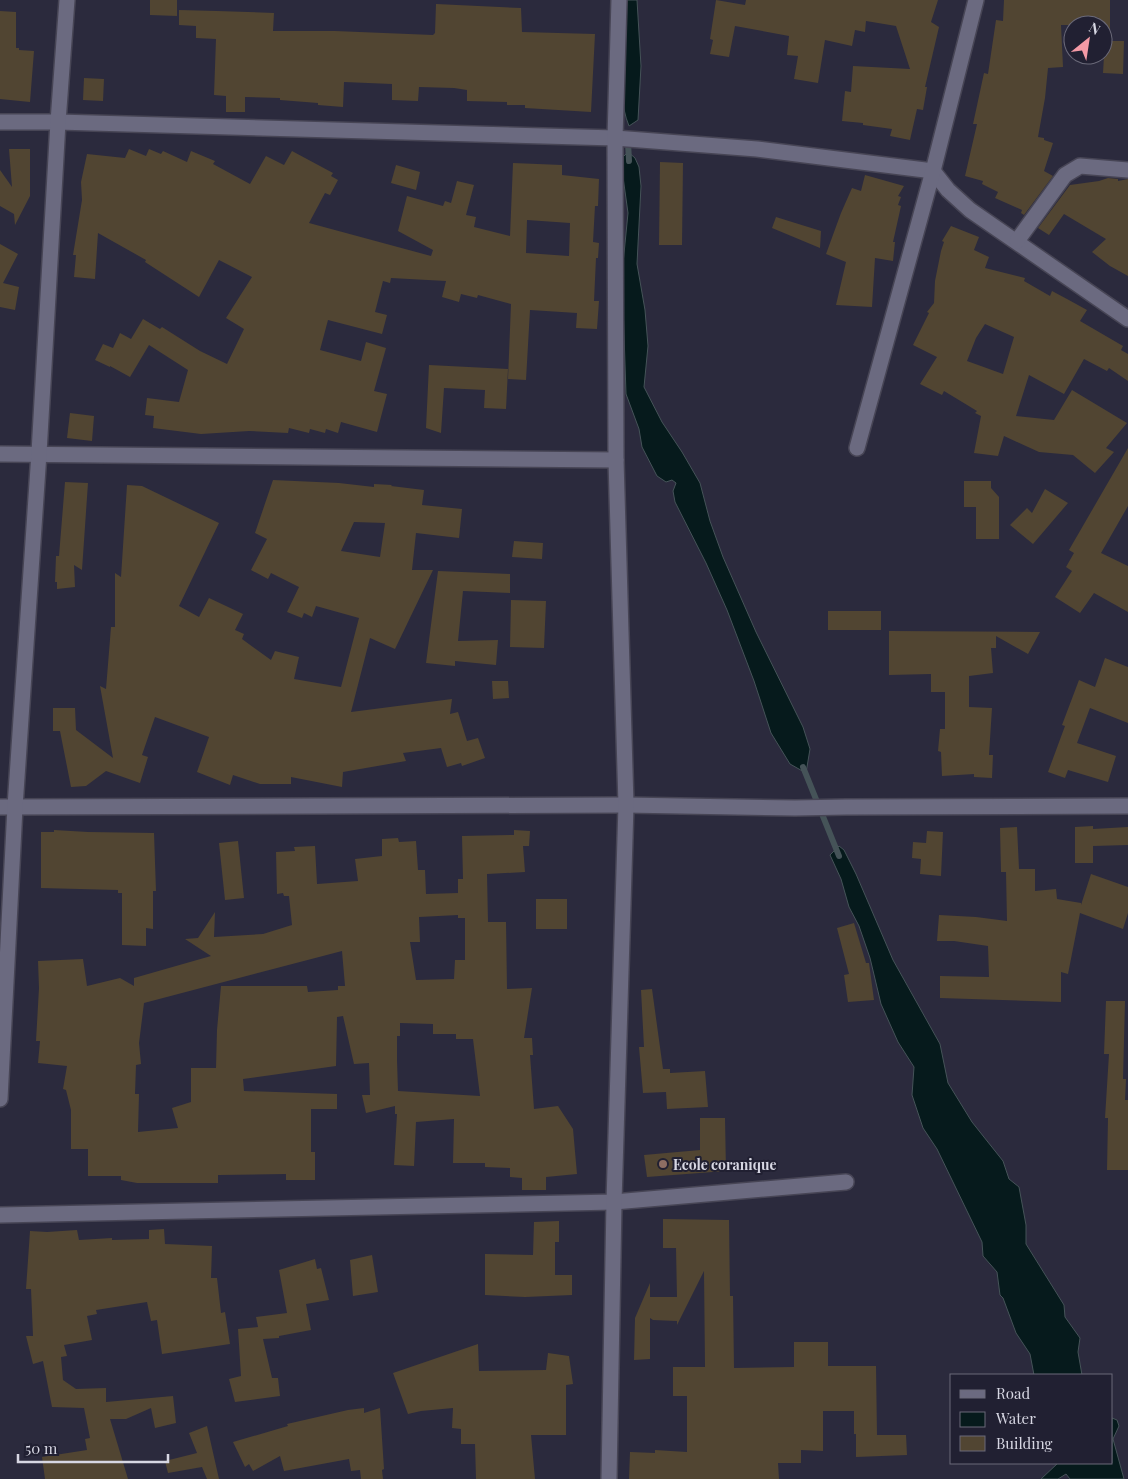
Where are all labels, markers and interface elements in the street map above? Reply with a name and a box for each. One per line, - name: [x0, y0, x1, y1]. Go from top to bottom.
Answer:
- north arrow: [1063, 15, 1113, 65]
- text: N: [1086, 18, 1104, 39]
- place label: Ecole coranique: [673, 1155, 776, 1174]
- marker: Ecole coranique: [657, 1158, 669, 1170]
- legend: [950, 1374, 1113, 1464]
- text: Road: [996, 1383, 1030, 1403]
- text: Water: [995, 1408, 1036, 1428]
- scale bar: [18, 1432, 168, 1464]
- text: Building: [996, 1433, 1053, 1453]
- text: 50 m: [25, 1438, 58, 1458]

